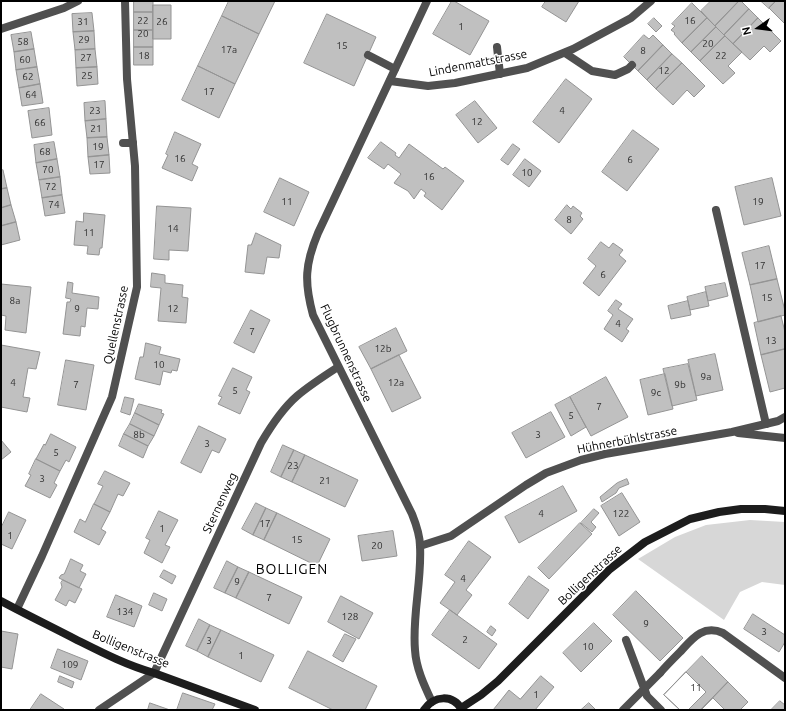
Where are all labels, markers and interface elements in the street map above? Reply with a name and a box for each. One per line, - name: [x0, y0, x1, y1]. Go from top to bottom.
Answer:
- north arrow: [738, 8, 778, 48]
- house number: 22: [137, 15, 149, 27]
- house number: 16: [684, 15, 696, 27]
- house number: 31: [77, 16, 89, 28]
- house number: 26: [156, 16, 168, 28]
- house number: 1: [458, 21, 464, 33]
- text: N: [740, 25, 753, 36]
- house number: 20: [137, 28, 149, 40]
- house number: 29: [78, 34, 90, 46]
- house number: 58: [17, 36, 29, 48]
- house number: 20: [702, 38, 714, 50]
- house number: 15: [336, 40, 348, 52]
- house number: 17a: [221, 44, 237, 56]
- house number: 8: [640, 45, 646, 57]
- street label: Lindenmattstrasse: [428, 46, 528, 80]
- house number: 18: [138, 50, 150, 62]
- house number: 22: [715, 50, 727, 62]
- house number: 27: [80, 52, 92, 64]
- house number: 60: [19, 54, 31, 66]
- house number: 12: [658, 65, 670, 77]
- house number: 25: [81, 70, 93, 82]
- house number: 62: [22, 71, 34, 83]
- house number: 17: [203, 86, 215, 98]
- house number: 64: [25, 89, 37, 101]
- house number: 23: [89, 105, 101, 117]
- house number: 4: [559, 105, 565, 117]
- house number: 12: [471, 116, 483, 128]
- house number: 66: [34, 117, 46, 129]
- house number: 21: [90, 123, 102, 135]
- house number: 19: [92, 141, 104, 153]
- house number: 68: [39, 146, 51, 158]
- house number: 16: [174, 153, 186, 165]
- house number: 6: [627, 154, 633, 166]
- house number: 17: [93, 159, 105, 171]
- house number: 70: [42, 164, 54, 176]
- house number: 10: [521, 167, 533, 179]
- house number: 16: [423, 171, 435, 183]
- house number: 72: [45, 181, 57, 193]
- house number: 11: [281, 196, 293, 208]
- house number: 19: [752, 196, 764, 208]
- house number: 74: [48, 199, 60, 211]
- house number: 8: [566, 214, 572, 226]
- house number: 14: [167, 223, 179, 235]
- house number: 11: [83, 227, 95, 239]
- house number: 17: [754, 260, 766, 272]
- house number: 6: [600, 269, 606, 281]
- street label: Quellenstrasse: [101, 284, 131, 366]
- house number: 15: [761, 292, 773, 304]
- house number: 8a: [10, 295, 20, 307]
- street label: Flugbrunnenstrasse: [317, 302, 375, 404]
- house number: 9: [74, 303, 80, 315]
- house number: 12: [167, 303, 179, 315]
- house number: 4: [615, 318, 621, 330]
- house number: 7: [249, 326, 255, 338]
- house number: 13: [765, 335, 777, 347]
- house number: 12b: [374, 343, 392, 355]
- house number: 10: [153, 359, 165, 371]
- house number: 9a: [701, 371, 711, 383]
- house number: 4: [10, 377, 16, 389]
- house number: 12a: [388, 377, 404, 389]
- house number: 7: [73, 379, 79, 391]
- house number: 9b: [674, 379, 686, 391]
- house number: 5: [232, 385, 238, 397]
- house number: 9c: [651, 387, 661, 399]
- house number: 7: [596, 401, 602, 413]
- house number: 5: [568, 410, 574, 422]
- street label: Hühnerbühlstrasse: [576, 423, 678, 457]
- house number: 8b: [133, 429, 145, 441]
- house number: 3: [535, 429, 541, 441]
- house number: 3: [204, 438, 210, 450]
- house number: 5: [53, 447, 59, 459]
- house number: 23: [287, 460, 299, 472]
- street label: Sternenweg: [200, 470, 240, 536]
- house number: 3: [39, 473, 45, 485]
- house number: 21: [319, 475, 331, 487]
- house number: 4: [538, 508, 544, 520]
- house number: 122: [613, 508, 629, 520]
- house number: 17: [259, 518, 271, 530]
- house number: 1: [159, 523, 165, 535]
- house number: 1: [7, 530, 13, 542]
- house number: 15: [291, 534, 303, 546]
- house number: 20: [371, 540, 383, 552]
- street label: Bolligenstrasse: [555, 542, 625, 608]
- district label: BOLLIGEN: [256, 561, 328, 577]
- house number: 4: [460, 573, 466, 585]
- house number: 9: [234, 576, 240, 588]
- house number: 7: [266, 592, 272, 604]
- house number: 134: [117, 606, 133, 618]
- house number: 128: [342, 611, 358, 623]
- house number: 9: [643, 618, 649, 630]
- house number: 3: [761, 626, 767, 638]
- street label: Bolligenstrasse: [90, 627, 172, 671]
- house number: 2: [462, 634, 468, 646]
- house number: 3: [206, 635, 212, 647]
- house number: 10: [582, 641, 594, 653]
- house number: 1: [238, 650, 244, 662]
- house number: 109: [62, 659, 78, 671]
- house number: 11: [690, 682, 702, 694]
- house number: 1: [533, 689, 539, 701]

